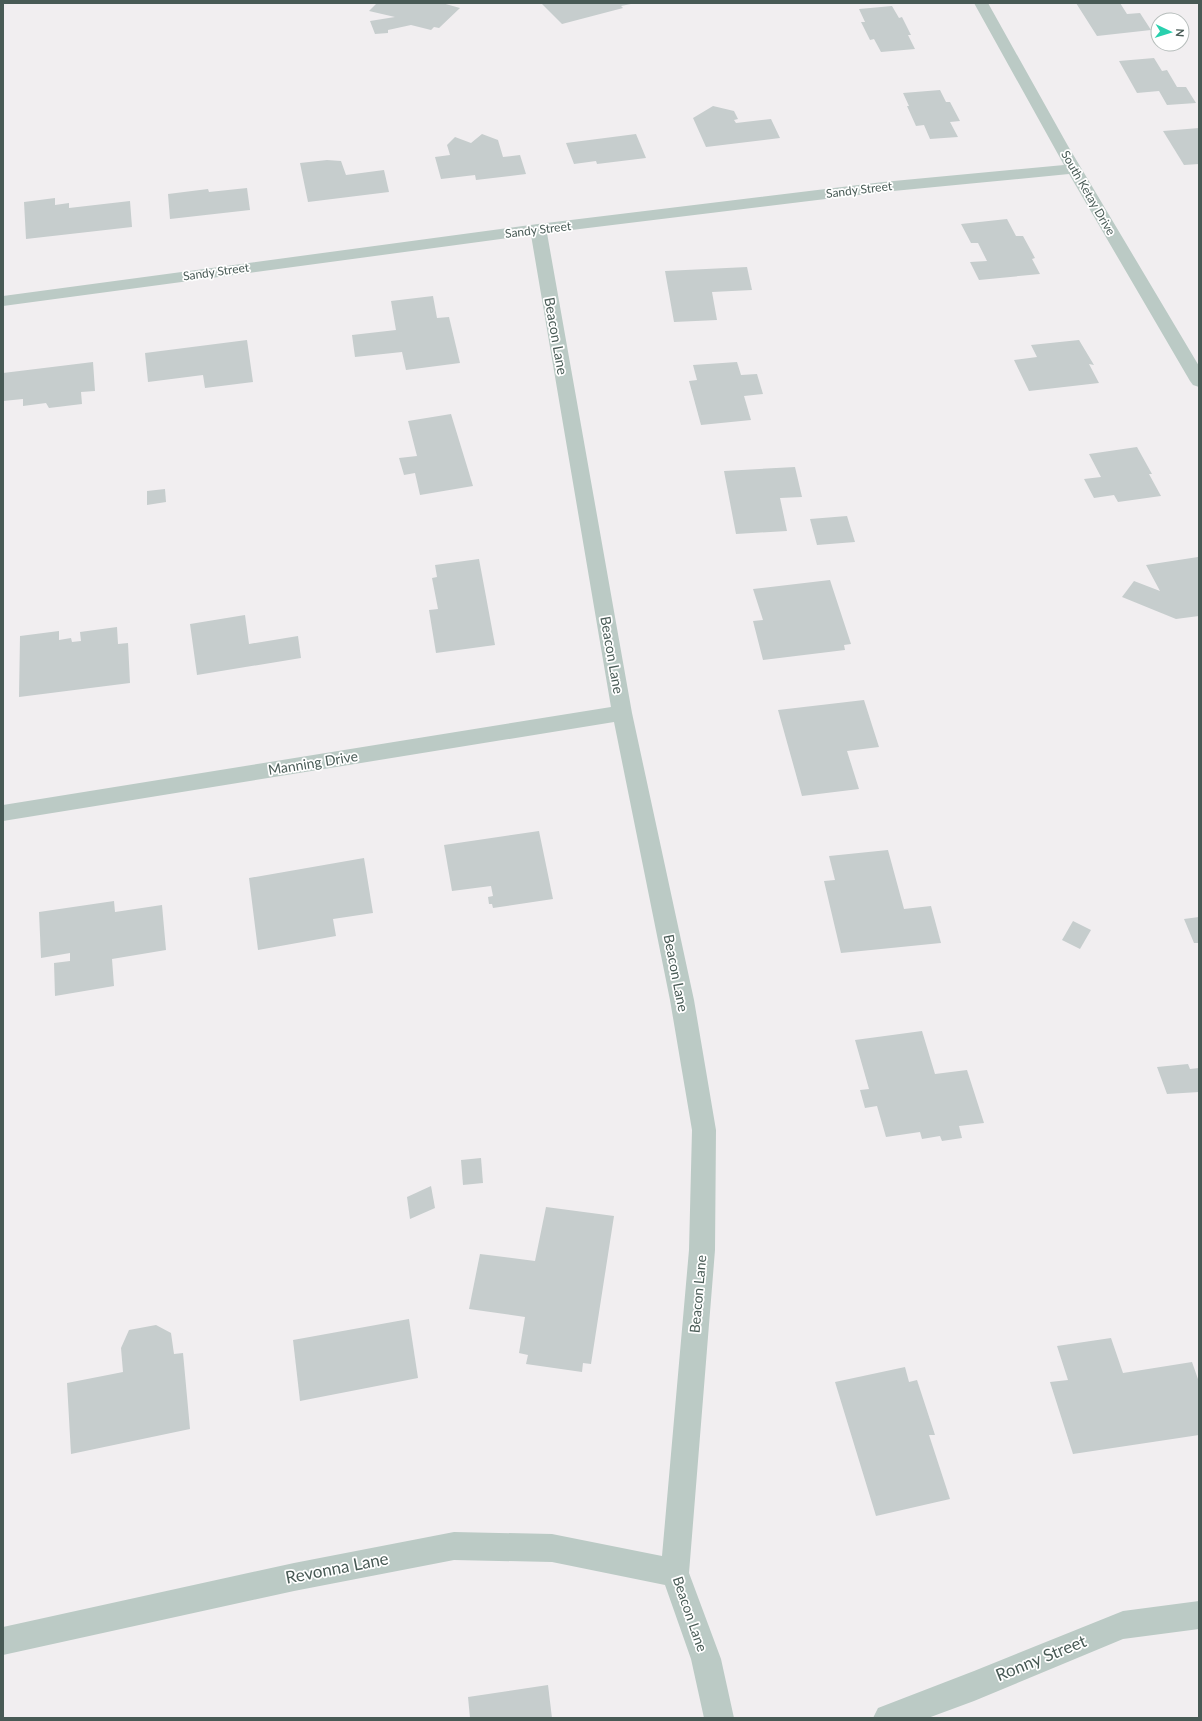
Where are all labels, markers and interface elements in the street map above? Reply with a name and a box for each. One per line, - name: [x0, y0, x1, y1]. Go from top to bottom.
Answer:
- north arrow: [1150, 12, 1190, 52]
- text: N: [1174, 28, 1187, 37]
- street label: South Ketay Drive: [1058, 148, 1119, 238]
- street label: Sandy Street: [825, 178, 893, 201]
- street label: Sandy Street: [504, 218, 572, 241]
- street label: Sandy Street: [182, 259, 251, 284]
- street label: Beacon Lane: [541, 296, 572, 376]
- street label: Beacon Lane: [597, 615, 628, 695]
- street label: Manning Drive: [267, 747, 359, 778]
- street label: Beacon Lane: [661, 933, 692, 1013]
- street label: Beacon Lane: [686, 1254, 709, 1334]
- street label: Revonna Lane: [284, 1547, 390, 1588]
- street label: Beacon Lane: [670, 1574, 711, 1654]
- street label: Ronny Street: [992, 1630, 1089, 1685]

